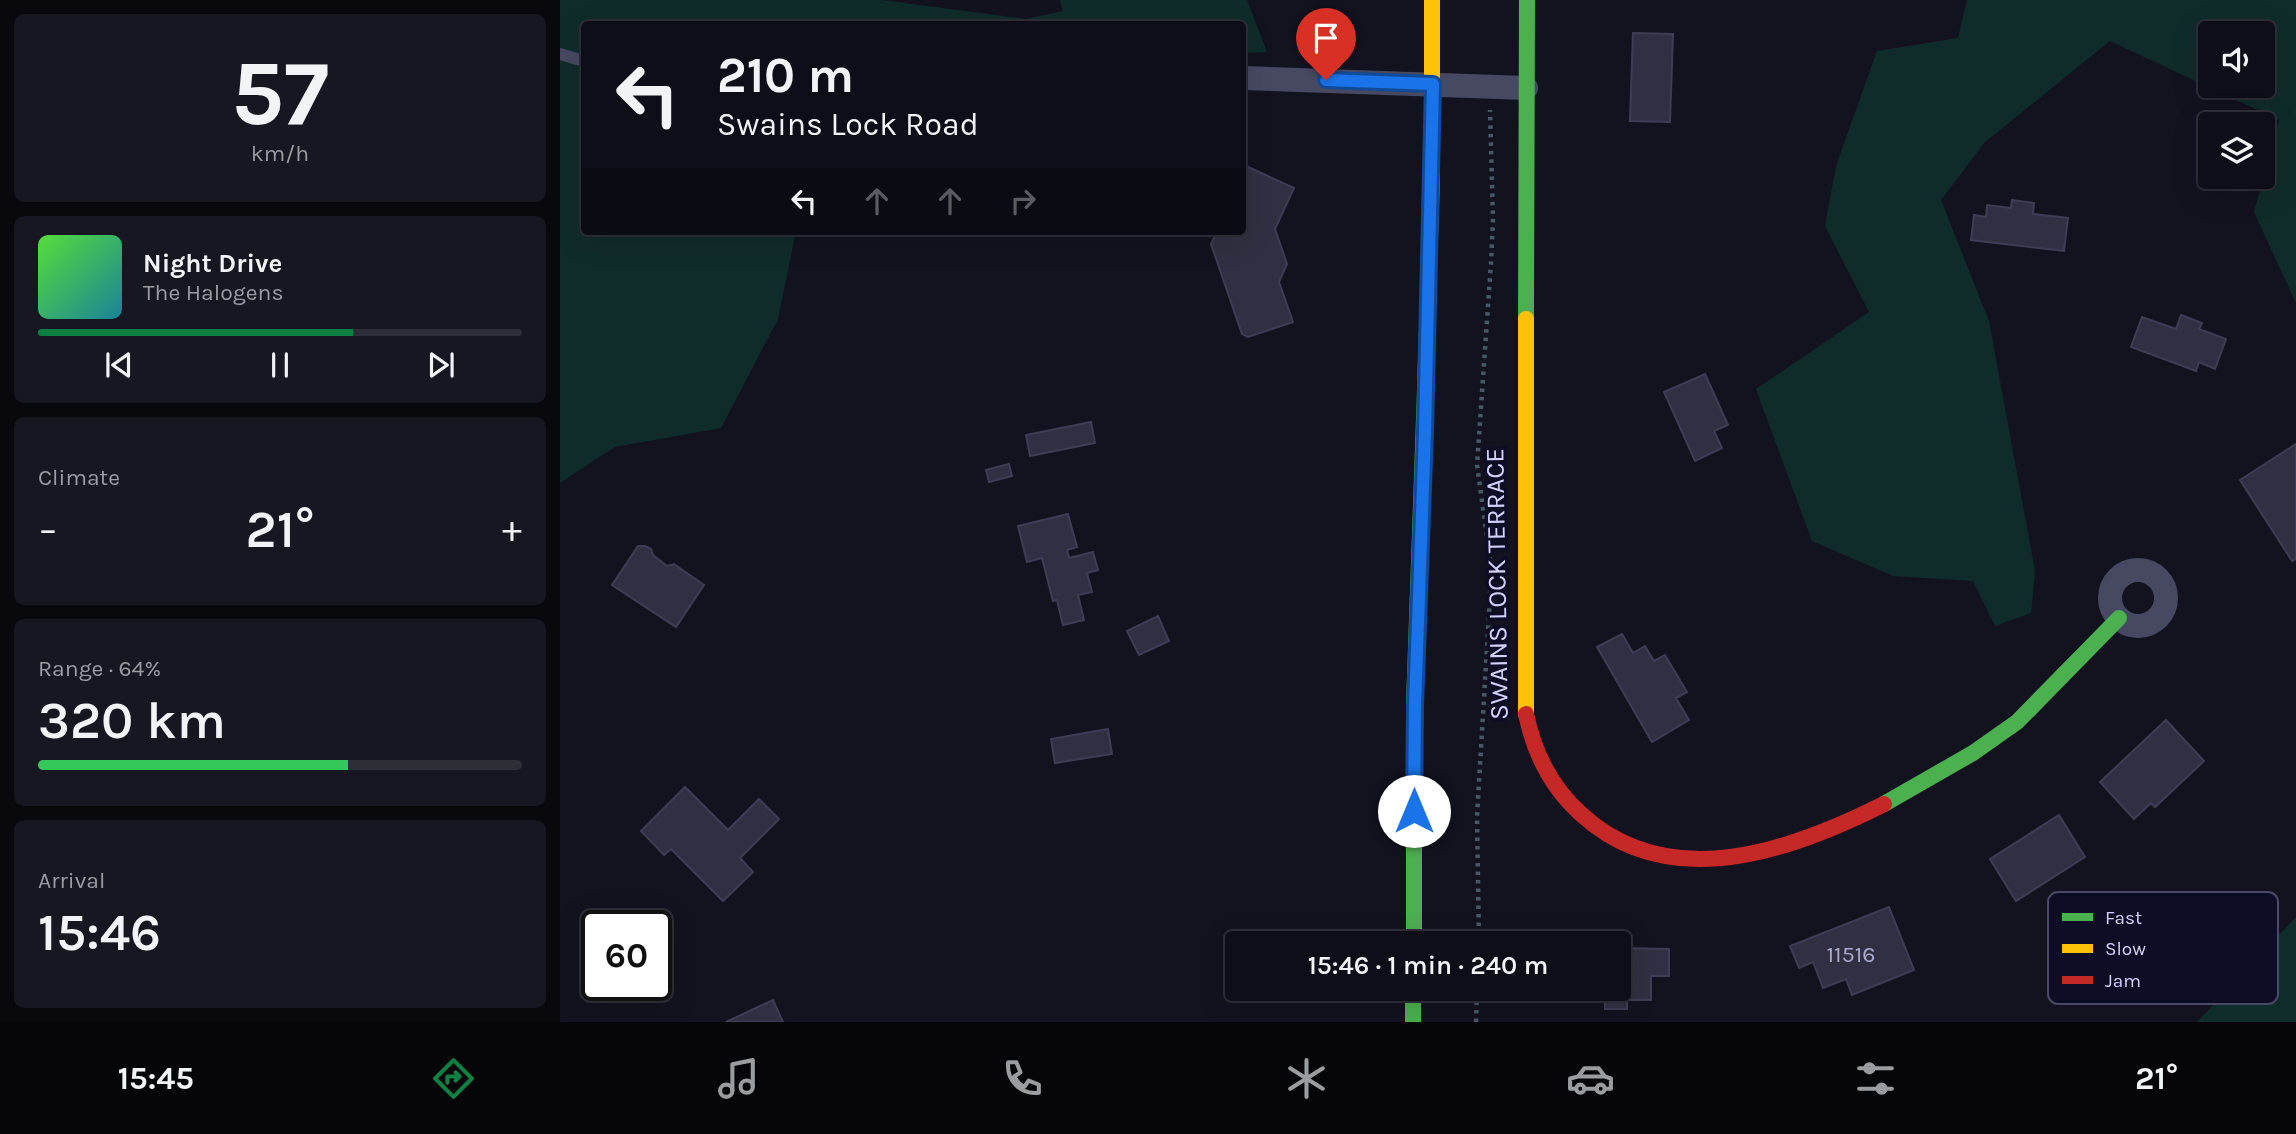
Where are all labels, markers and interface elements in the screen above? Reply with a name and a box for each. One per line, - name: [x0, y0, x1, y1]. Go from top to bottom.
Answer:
- pin: [1296, 8, 1356, 80]
- icon: arrive: [1307, 19, 1345, 57]
- map controls: [2198, 21, 2275, 189]
- button: sound: [2198, 21, 2275, 98]
- text: 57: [231, 41, 329, 147]
- text: 210 m: [717, 47, 854, 104]
- icon: left: [602, 49, 693, 140]
- text: Swains Lock Road: [717, 106, 979, 143]
- button: layers: [2198, 112, 2275, 189]
- text: km/h: [251, 140, 309, 167]
- icon: left: [785, 182, 823, 220]
- icon: ahead: [858, 182, 896, 220]
- icon: ahead: [931, 182, 969, 220]
- icon: right: [1004, 182, 1042, 220]
- text: Night Drive: [143, 248, 282, 279]
- text: The Halogens: [143, 279, 283, 306]
- icon: previous: [100, 346, 138, 384]
- icon: pause: [261, 346, 299, 384]
- icon: next: [422, 346, 460, 384]
- street label: SWAINS LOCK TERRACE: [1479, 448, 1515, 720]
- text: Climate: [38, 464, 120, 491]
- text: 21°: [246, 499, 314, 560]
- text: −: [38, 507, 58, 552]
- text: +: [502, 507, 522, 552]
- text: Range · 64%: [38, 655, 161, 682]
- text: 320 km: [38, 690, 226, 751]
- position arrow: [1377, 774, 1451, 848]
- text: Arrival: [38, 867, 105, 894]
- legend: [2048, 892, 2278, 1004]
- text: 15:46: [38, 902, 161, 963]
- text: Fast: [2105, 907, 2142, 929]
- speed limit sign: 60: [581, 910, 672, 1001]
- text: Slow: [2105, 938, 2146, 960]
- house number: 11516: [1827, 941, 1875, 968]
- text: 15:46 · 1 min · 240 m: [1308, 950, 1548, 981]
- text: Jam: [2105, 970, 2141, 992]
- icon: directions: [429, 1054, 478, 1103]
- icon: music: [714, 1054, 763, 1103]
- icon: phone: [998, 1054, 1047, 1103]
- icon: climate: [1282, 1054, 1331, 1103]
- icon: car: [1566, 1054, 1615, 1103]
- icon: filters: [1851, 1054, 1900, 1103]
- text: 15:45: [118, 1060, 194, 1097]
- text: 21°: [2135, 1060, 2178, 1097]

